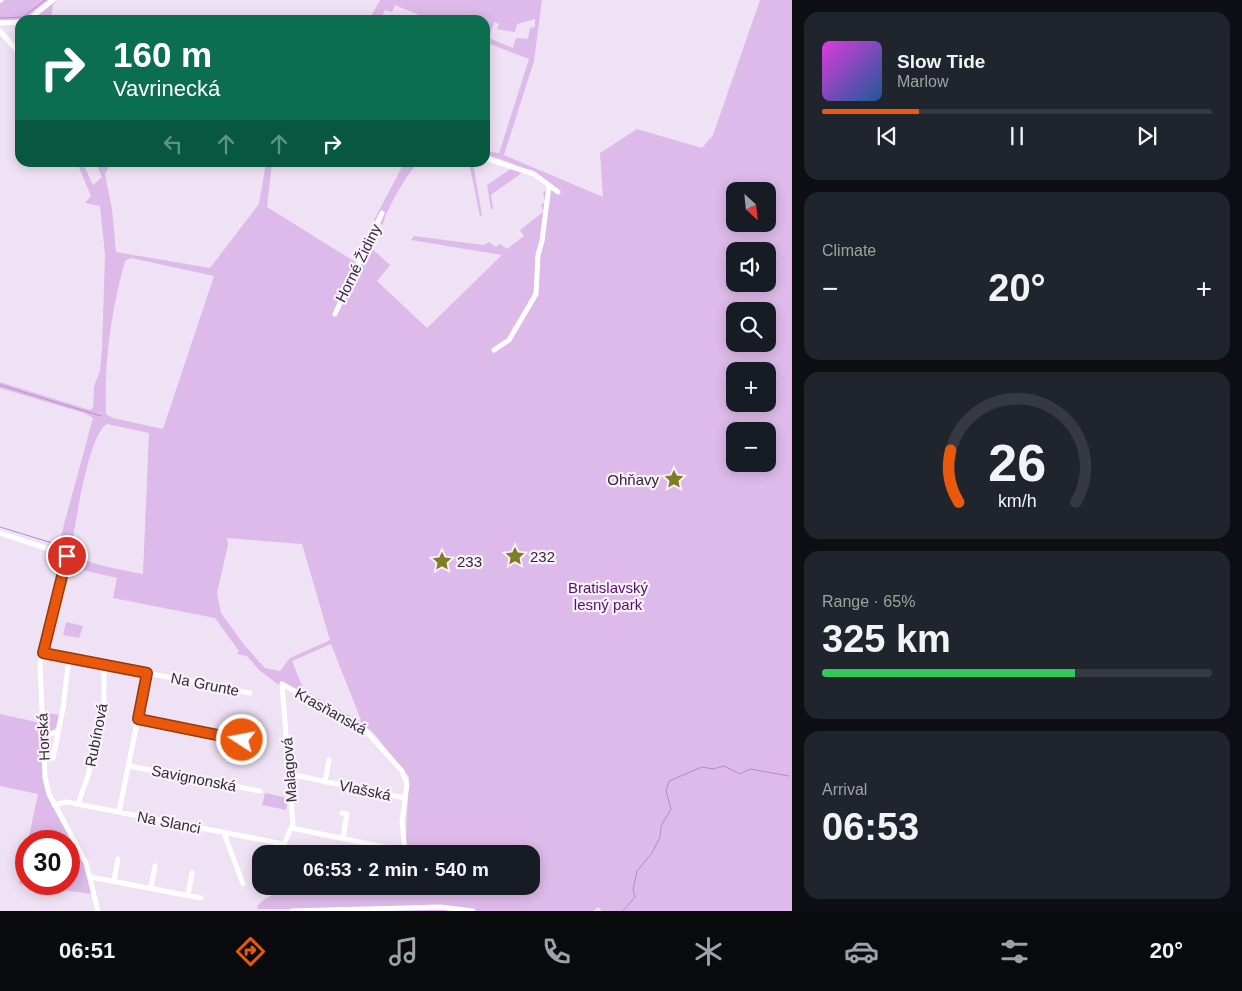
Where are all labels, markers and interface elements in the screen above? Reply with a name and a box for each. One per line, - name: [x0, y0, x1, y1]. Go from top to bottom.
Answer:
- icon: right: [30, 35, 95, 100]
- text: 160 m: [113, 35, 212, 74]
- text: Slow Tide: [897, 51, 985, 72]
- text: Marlow: [897, 73, 949, 90]
- text: Vavrinecká: [113, 76, 220, 101]
- icon: previous: [873, 122, 901, 150]
- icon: pause: [1003, 122, 1031, 150]
- icon: next: [1133, 122, 1161, 150]
- icon: left: [159, 130, 187, 158]
- icon: ahead: [212, 130, 240, 158]
- icon: ahead: [265, 130, 293, 158]
- icon: right: [318, 130, 346, 158]
- north arrow: [726, 182, 776, 232]
- map controls: [726, 182, 776, 472]
- street label: Horné Židiny: [332, 221, 384, 305]
- button: sound: [726, 242, 776, 292]
- text: Climate: [822, 242, 876, 259]
- text: 20°: [988, 267, 1046, 309]
- text: −: [822, 273, 838, 304]
- text: +: [1196, 273, 1212, 304]
- button: search: [726, 302, 776, 352]
- button: +: [726, 362, 776, 412]
- button: −: [726, 422, 776, 472]
- text: 26: [988, 434, 1046, 492]
- place icon: Ohňavy: [663, 468, 685, 490]
- place label: Ohňavy: [607, 471, 659, 488]
- text: km/h: [998, 491, 1036, 511]
- pin: [46, 535, 88, 577]
- icon: arrive: [53, 542, 81, 570]
- place icon: 232: [504, 545, 526, 567]
- place label: 232: [530, 548, 555, 565]
- place icon: 233: [431, 550, 453, 572]
- place label: 233: [457, 553, 482, 570]
- park label: Bratislavský lesný park: [568, 579, 649, 613]
- text: Range · 65%: [822, 593, 915, 610]
- text: 325 km: [822, 618, 951, 660]
- street label: Na Grunte: [169, 669, 241, 699]
- street label: Krasňanská: [292, 684, 370, 738]
- street label: Rubínová: [82, 701, 111, 768]
- street label: Horská: [33, 712, 53, 761]
- position arrow: [215, 713, 267, 765]
- street label: Malagová: [278, 736, 300, 803]
- street label: Savignonská: [150, 761, 238, 795]
- street label: Vlašská: [338, 776, 393, 804]
- text: Arrival: [822, 781, 867, 798]
- text: 06:53: [822, 806, 919, 848]
- street label: Na Slanci: [136, 808, 202, 836]
- speed limit sign: 30: [15, 830, 80, 895]
- text: 06:53 · 2 min · 540 m: [303, 859, 489, 880]
- icon: directions: [233, 934, 268, 969]
- icon: music: [386, 934, 421, 969]
- icon: phone: [539, 934, 574, 969]
- icon: climate: [691, 934, 726, 969]
- icon: car: [844, 934, 879, 969]
- icon: filters: [997, 934, 1032, 969]
- text: 06:51: [59, 938, 115, 963]
- text: 20°: [1150, 938, 1183, 963]

